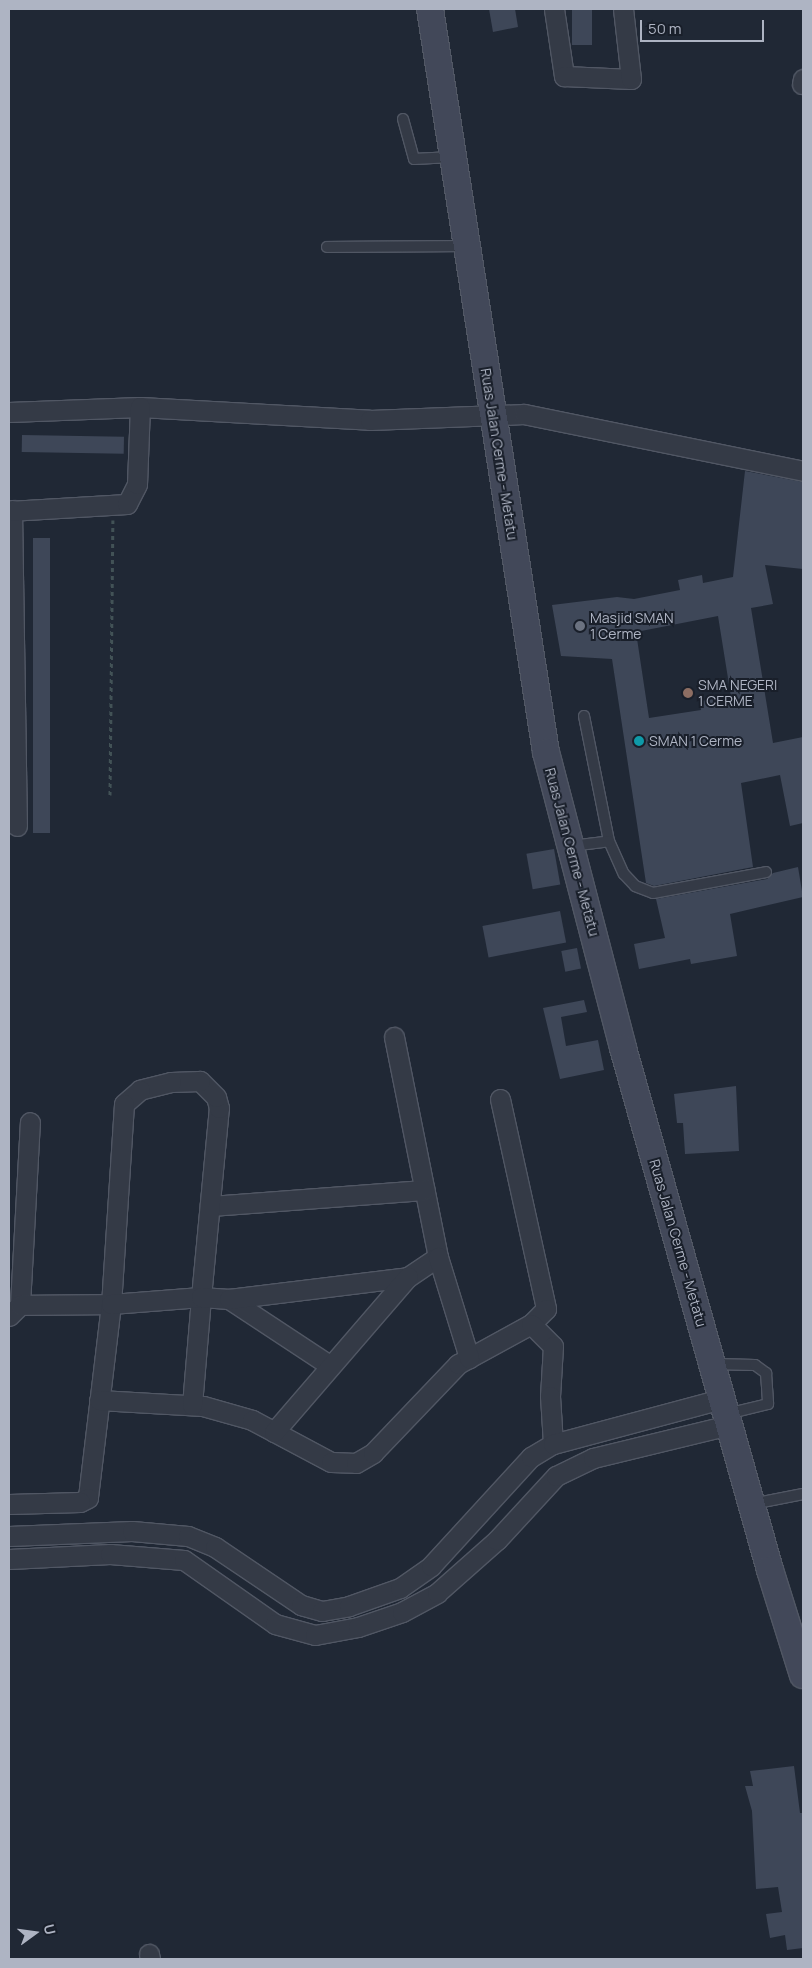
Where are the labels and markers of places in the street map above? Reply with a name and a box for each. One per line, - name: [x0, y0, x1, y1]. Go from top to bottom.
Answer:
- place label: Masjid SMAN 1 Cerme: [590, 610, 674, 642]
- marker: Masjid SMAN 1 Cerme: [574, 620, 586, 632]
- place label: SMA NEGERI 1 CERME: [698, 677, 777, 710]
- marker: SMA NEGERI 1 CERME: [682, 687, 694, 699]
- place label: SMAN 1 Cerme: [649, 733, 742, 749]
- marker: SMAN 1 Cerme: [633, 735, 645, 747]

